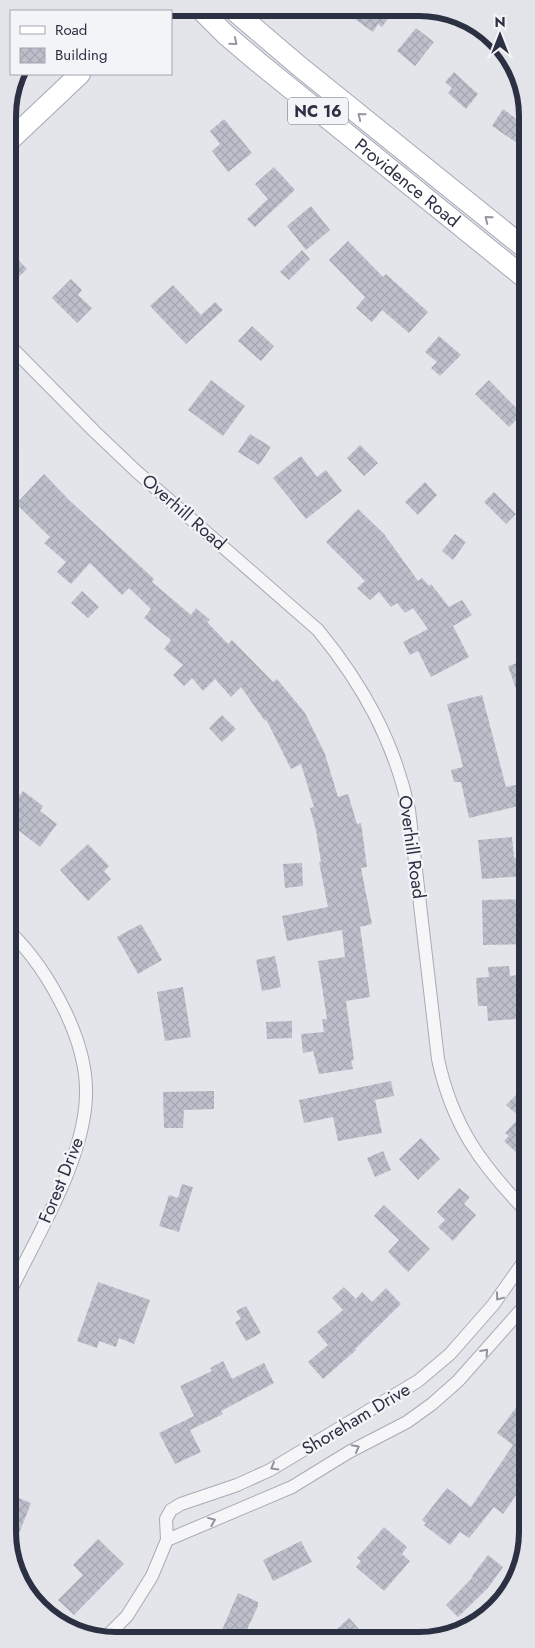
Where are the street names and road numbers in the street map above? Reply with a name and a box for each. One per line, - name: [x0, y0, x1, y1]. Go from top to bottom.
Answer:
- road number: NC 16: [288, 98, 348, 124]
- street label: Providence Road: [349, 132, 465, 233]
- street label: Overhill Road: [136, 468, 232, 556]
- street label: Overhill Road: [392, 794, 432, 900]
- street label: Forest Drive: [32, 1133, 90, 1227]
- street label: Shoreham Drive: [297, 1376, 415, 1462]

